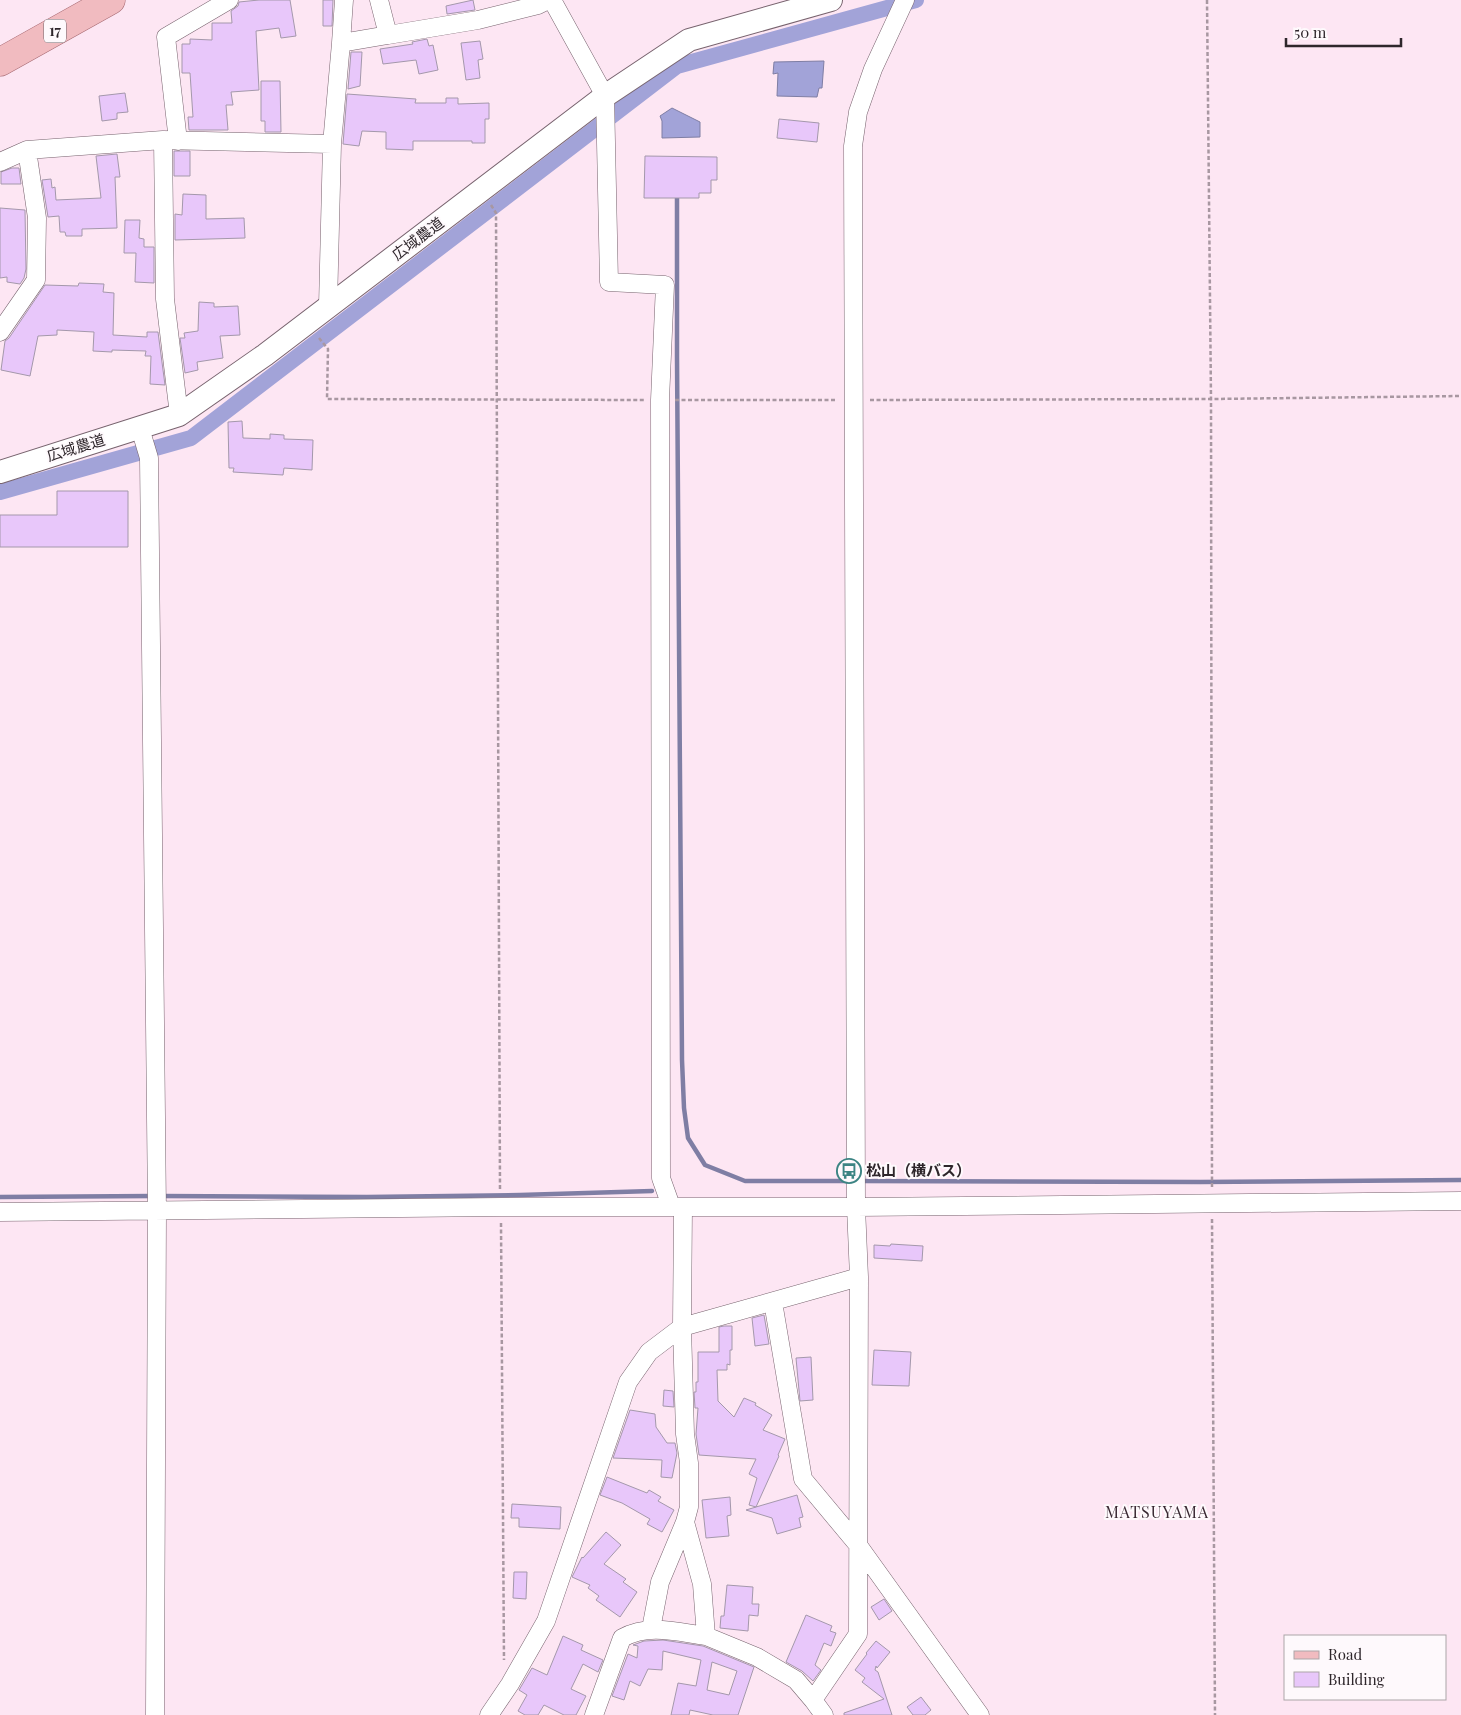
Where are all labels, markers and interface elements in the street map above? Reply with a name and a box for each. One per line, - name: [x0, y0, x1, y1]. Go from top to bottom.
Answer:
- scale bar: [1286, 15, 1401, 47]
- road number: 17: [44, 20, 66, 42]
- text: 50 m: [1294, 22, 1327, 42]
- street label: 広域農道: [387, 212, 447, 264]
- street label: 広域農道: [44, 429, 107, 465]
- bus stop icon: 松山（横バス）: [836, 1158, 862, 1184]
- place label: 松山（横バス）: [866, 1160, 971, 1180]
- district label: MATSUYAMA: [1105, 1501, 1209, 1522]
- legend: [1284, 1635, 1446, 1700]
- text: Road: [1328, 1644, 1362, 1664]
- text: Building: [1328, 1669, 1385, 1689]

